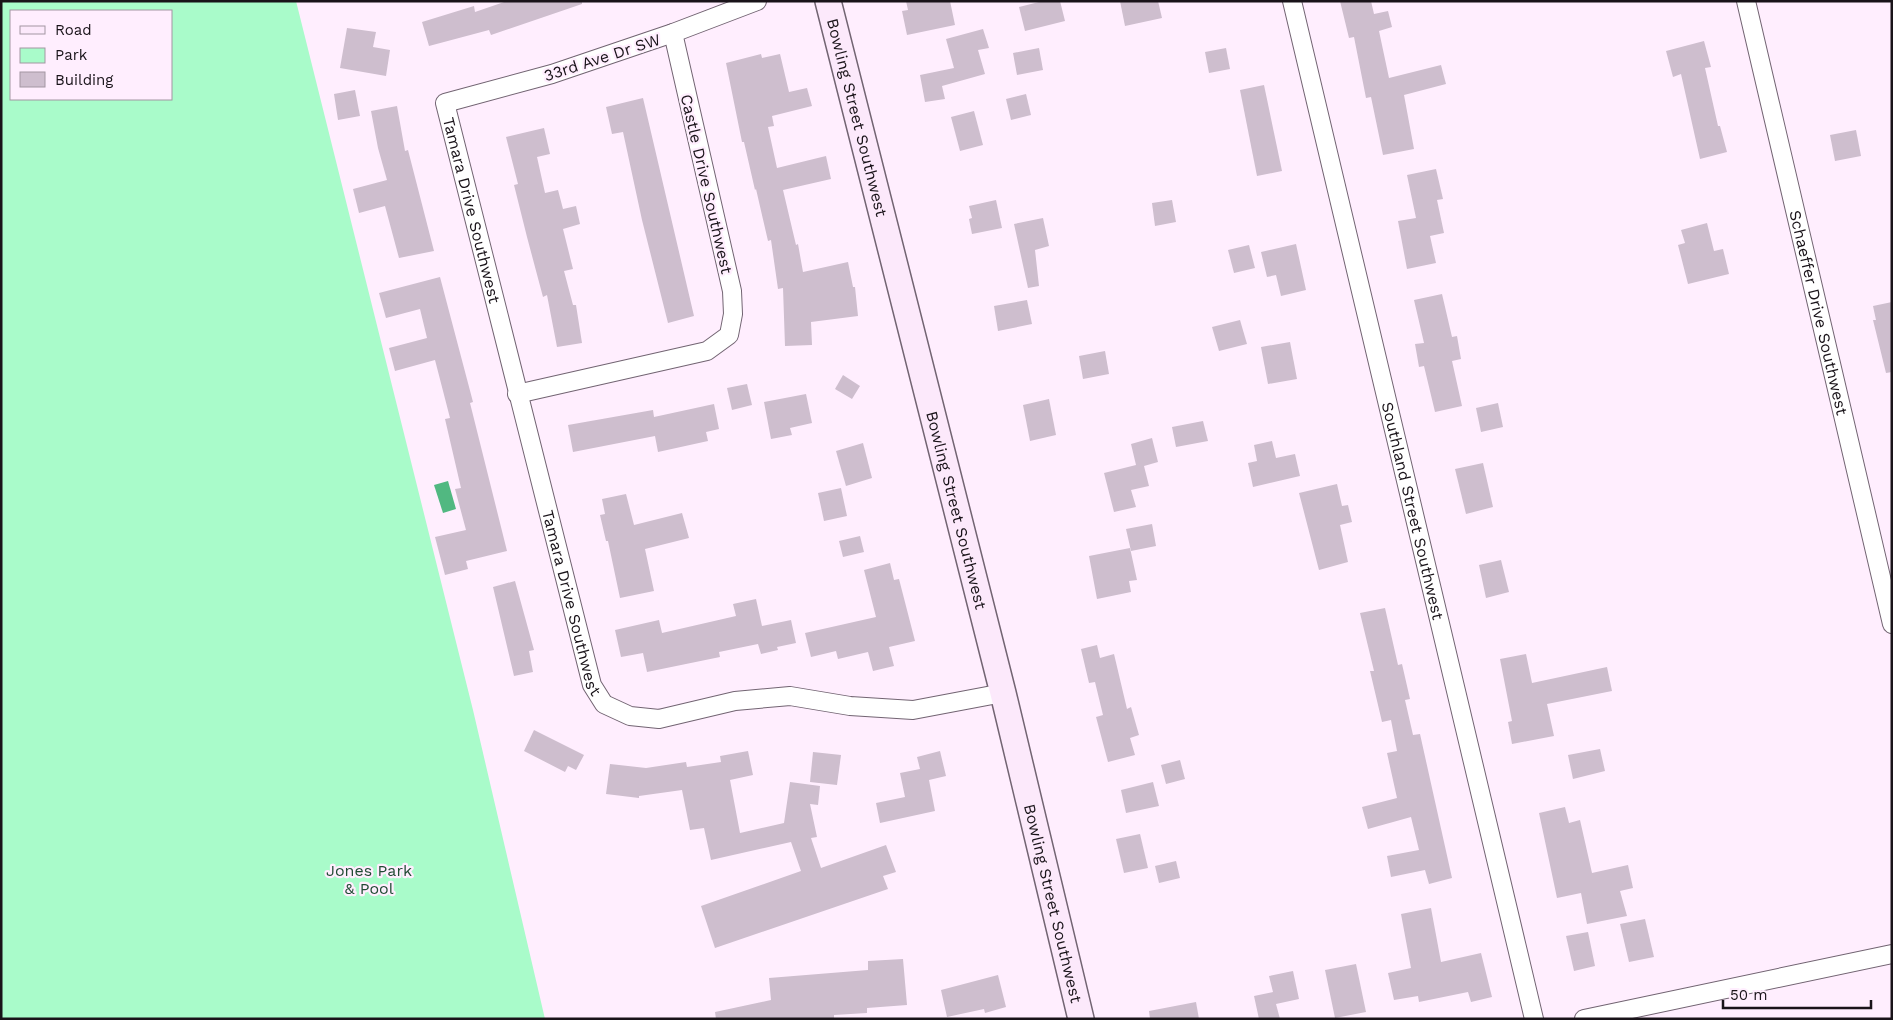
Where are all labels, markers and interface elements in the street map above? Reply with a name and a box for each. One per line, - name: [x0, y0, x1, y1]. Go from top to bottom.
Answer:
- legend: [10, 10, 172, 100]
- street label: Bowling Street Southwest: [823, 16, 891, 219]
- text: Road: [55, 21, 92, 39]
- street label: 33rd Ave Dr SW: [541, 30, 663, 85]
- text: Park: [55, 46, 88, 64]
- text: Building: [55, 71, 113, 89]
- street label: Castle Drive Southwest: [677, 92, 736, 276]
- street label: Tamara Drive Southwest: [439, 115, 504, 305]
- street label: Schaeffer Drive Southwest: [1785, 208, 1852, 417]
- street label: Southland Street Southwest: [1378, 400, 1448, 622]
- street label: Bowling Street Southwest: [922, 409, 990, 611]
- street label: Tamara Drive Southwest: [538, 508, 605, 700]
- street label: Bowling Street Southwest: [1020, 802, 1086, 1005]
- park label: Jones Park & Pool: [326, 861, 412, 898]
- scale bar: [1723, 978, 1870, 1010]
- text: 50 m: [1730, 986, 1767, 1004]

